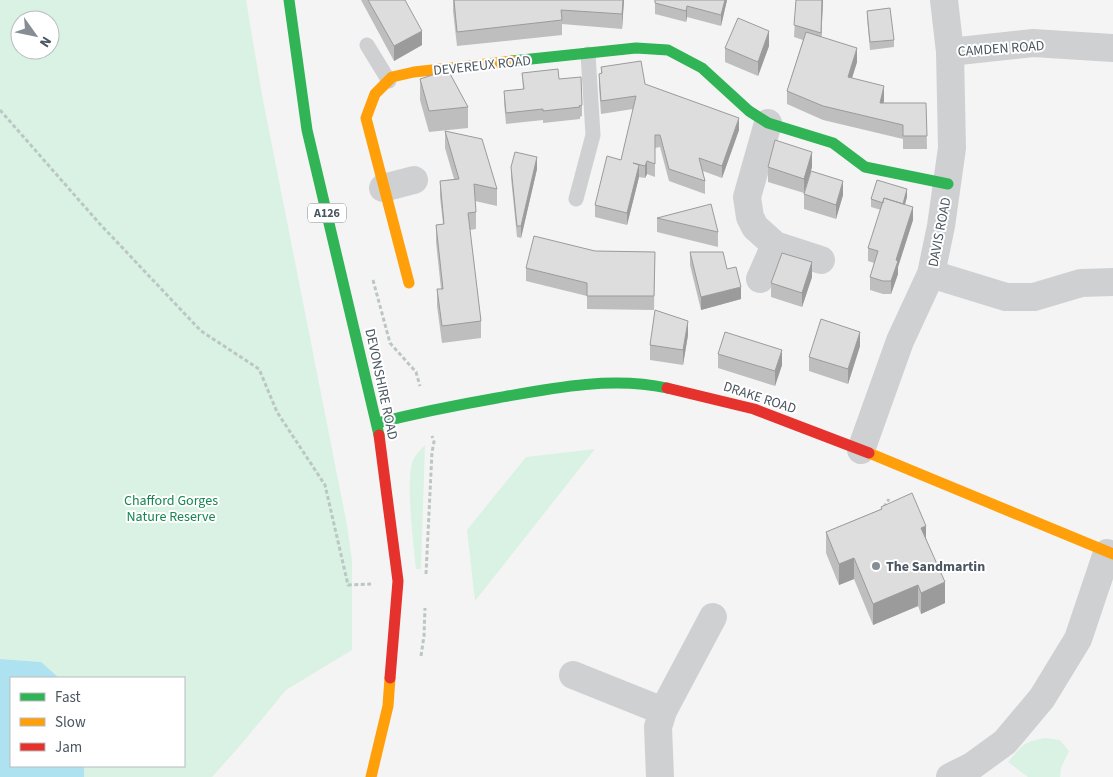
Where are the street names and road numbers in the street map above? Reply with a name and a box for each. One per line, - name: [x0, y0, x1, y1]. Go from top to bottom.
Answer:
- street label: CAMDEN ROAD: [957, 36, 1045, 62]
- street label: DEVEREUX ROAD: [432, 51, 532, 81]
- street label: DAVIS ROAD: [923, 196, 957, 269]
- road number: A126: [308, 204, 346, 222]
- street label: DEVONSHIRE ROAD: [359, 327, 403, 442]
- street label: DRAKE ROAD: [721, 377, 799, 419]

